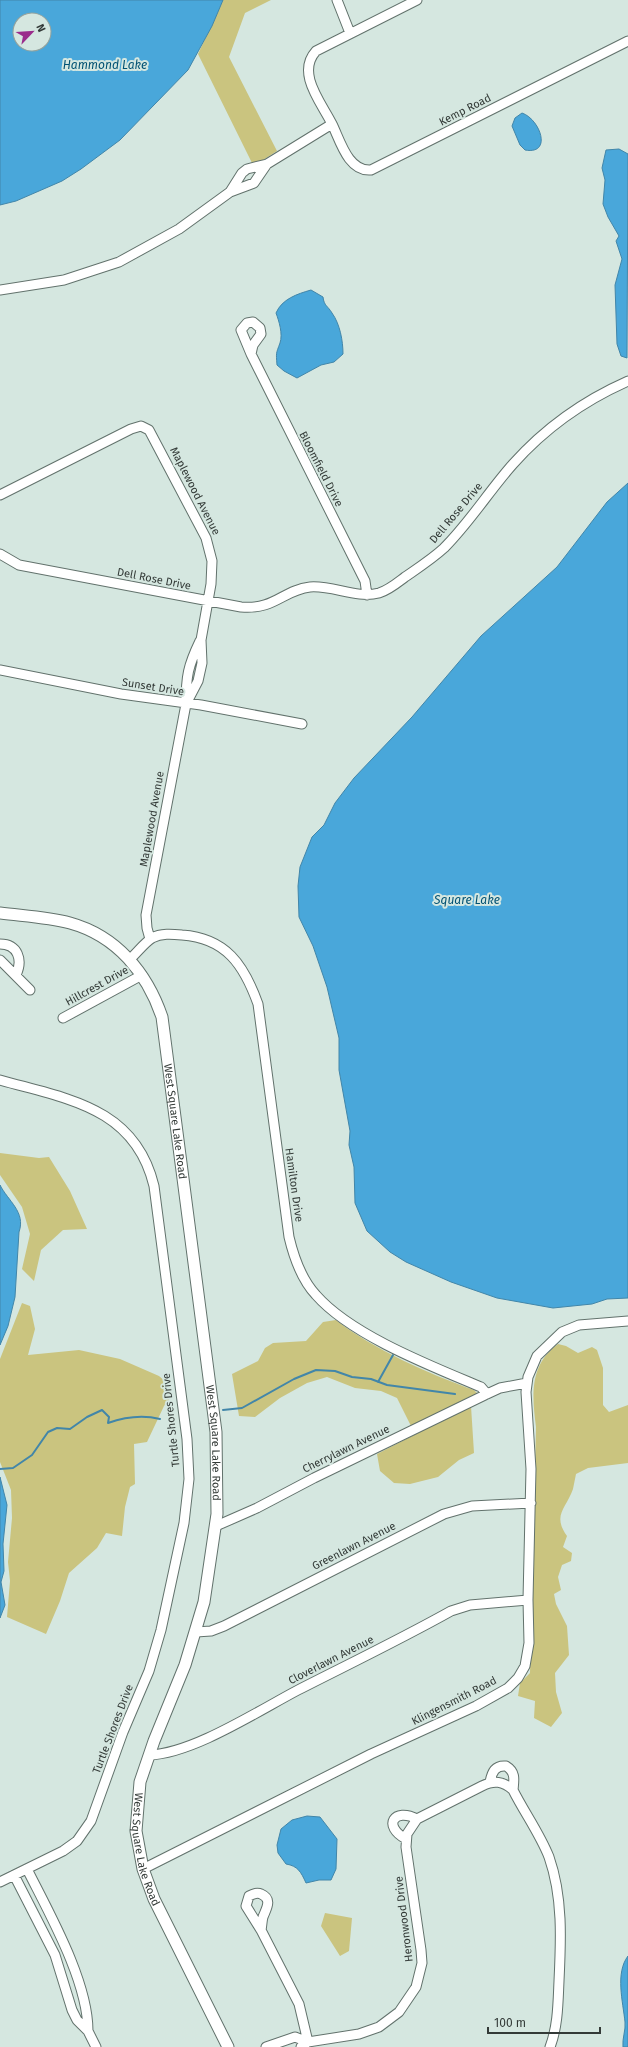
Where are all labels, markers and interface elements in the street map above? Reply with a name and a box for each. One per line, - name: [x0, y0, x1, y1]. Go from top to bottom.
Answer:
- north arrow: [12, 12, 52, 52]
- text: N: [33, 22, 48, 34]
- water label: Hammond Lake: [63, 58, 147, 72]
- street label: Kemp Road: [437, 91, 493, 129]
- street label: Bloomfield Drive: [296, 429, 346, 509]
- street label: Maplewood Avenue: [167, 445, 223, 537]
- street label: Dell Rose Drive: [427, 480, 485, 546]
- street label: Dell Rose Drive: [116, 565, 192, 593]
- street label: Sunset Drive: [121, 676, 185, 698]
- street label: Maplewood Avenue: [137, 770, 167, 868]
- water label: Square Lake: [433, 893, 500, 907]
- street label: Hillcrest Drive: [63, 963, 131, 1009]
- street label: West Square Lake Road: [162, 1063, 190, 1180]
- street label: Hamilton Drive: [282, 1147, 306, 1223]
- street label: Turtle Shores Drive: [160, 1372, 182, 1468]
- street label: West Square Lake Road: [203, 1384, 223, 1501]
- street label: Cherrylawn Avenue: [300, 1422, 392, 1476]
- street label: Greenlawn Avenue: [310, 1519, 398, 1573]
- street label: Cloverlawn Avenue: [286, 1633, 376, 1687]
- street label: Klingensmith Road: [409, 1674, 499, 1728]
- street label: Turtle Shores Drive: [90, 1683, 136, 1775]
- street label: West Square Lake Road: [129, 1792, 163, 1908]
- street label: Heronwood Drive: [392, 1875, 416, 1963]
- scale bar: [488, 2009, 600, 2035]
- text: 100 m: [494, 2016, 526, 2030]

